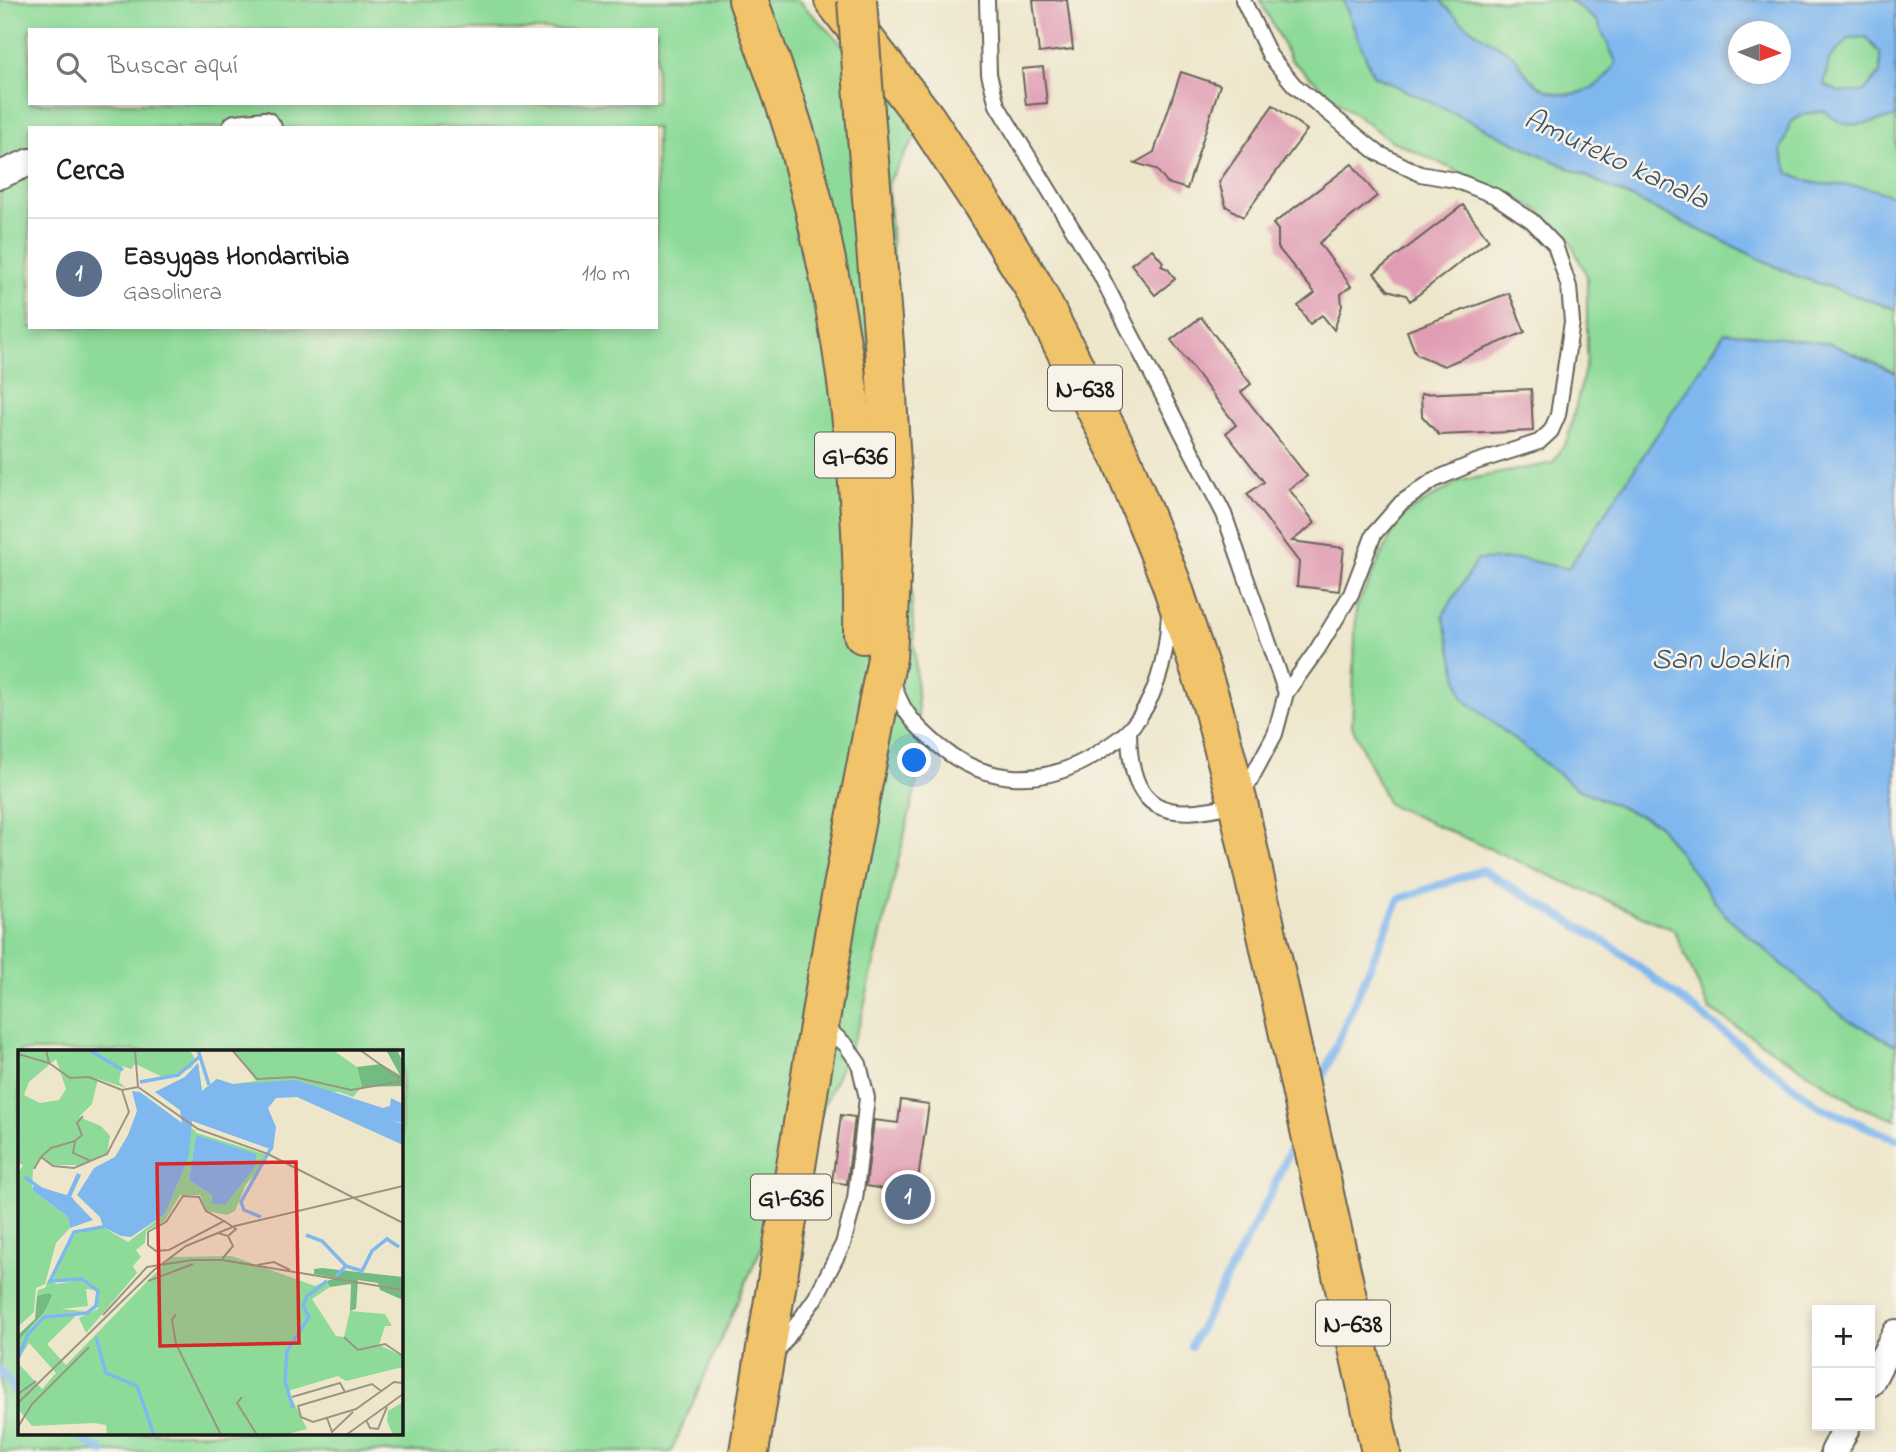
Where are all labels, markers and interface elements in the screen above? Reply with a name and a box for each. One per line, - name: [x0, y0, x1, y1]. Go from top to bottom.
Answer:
- north arrow: [1728, 21, 1791, 84]
- search box: [28, 28, 658, 105]
- icon: search: [52, 48, 90, 86]
- text: Buscar aquí: [108, 48, 238, 86]
- water label: Amuteko kanala: [1516, 98, 1716, 223]
- text: Cerca: [56, 150, 125, 194]
- text: Easygas Hondarribia: [123, 239, 349, 277]
- text: 1: [75, 258, 83, 291]
- text: 110 m: [582, 258, 630, 291]
- text: Gasolinera: [123, 277, 222, 310]
- road number: N-638: [1048, 366, 1122, 410]
- road number: GI-636: [815, 432, 895, 477]
- water label: San Joakin: [1651, 639, 1790, 683]
- your location: [897, 743, 931, 777]
- inset map: [18, 1050, 402, 1434]
- pin: 1: [885, 1171, 931, 1223]
- road number: GI-636: [751, 1174, 831, 1220]
- road number: N-638: [1316, 1300, 1390, 1346]
- map controls: [1812, 1305, 1875, 1431]
- button: +: [1812, 1305, 1875, 1368]
- button: −: [1812, 1368, 1875, 1431]

